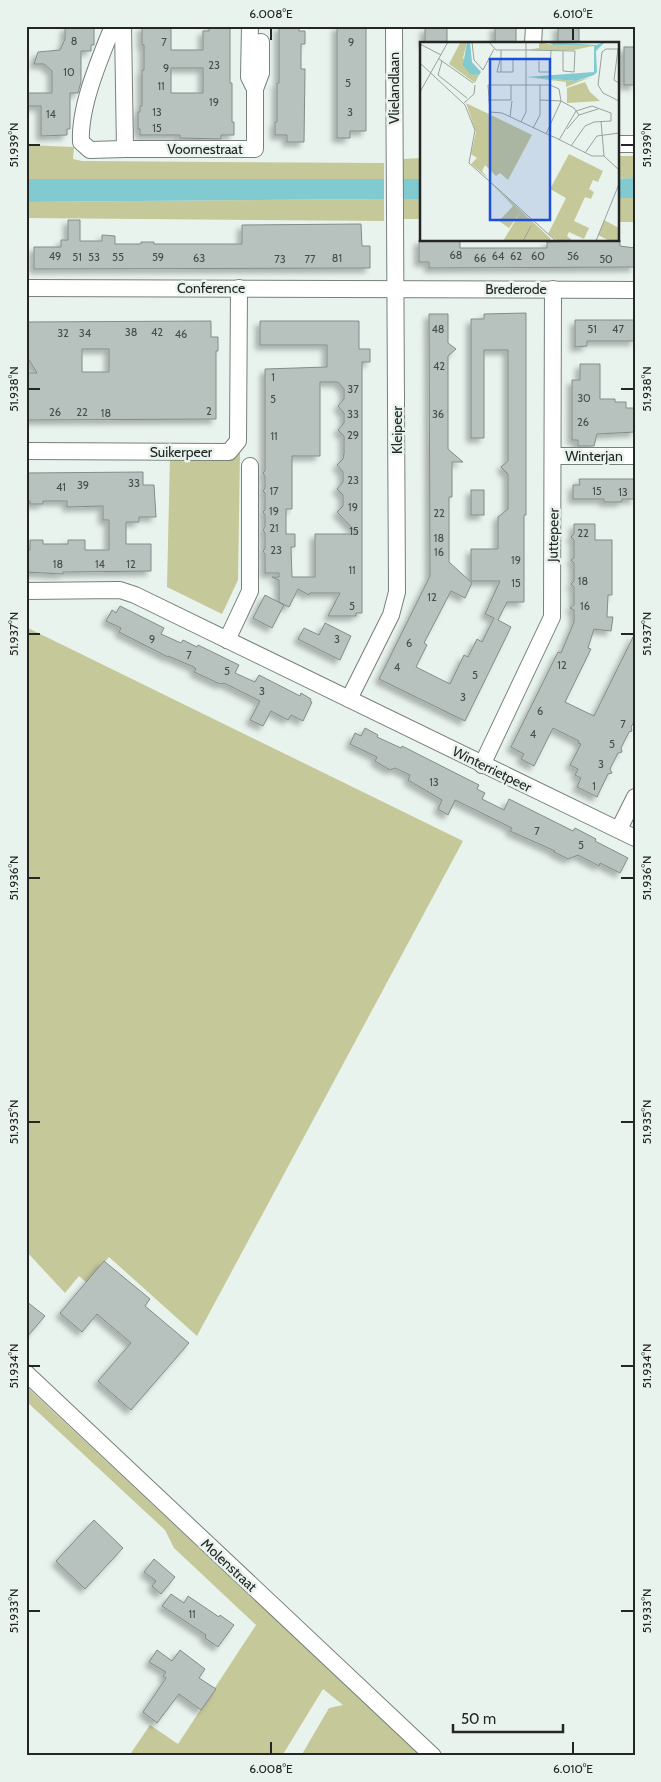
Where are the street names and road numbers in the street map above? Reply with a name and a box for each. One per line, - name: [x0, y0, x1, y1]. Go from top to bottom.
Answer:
- street label: Vlielandlaan: [385, 52, 403, 124]
- street label: Voornestraat: [167, 140, 243, 158]
- street label: Conference: [177, 279, 245, 297]
- street label: Brederode: [485, 280, 547, 298]
- street label: Kleipeer: [388, 406, 406, 454]
- street label: Suikerpeer: [150, 443, 213, 461]
- street label: Winterjan: [565, 447, 623, 465]
- street label: Juttepeer: [544, 507, 562, 563]
- street label: Winterrietpeer: [449, 742, 535, 796]
- street label: Molenstraat: [197, 1535, 261, 1596]

